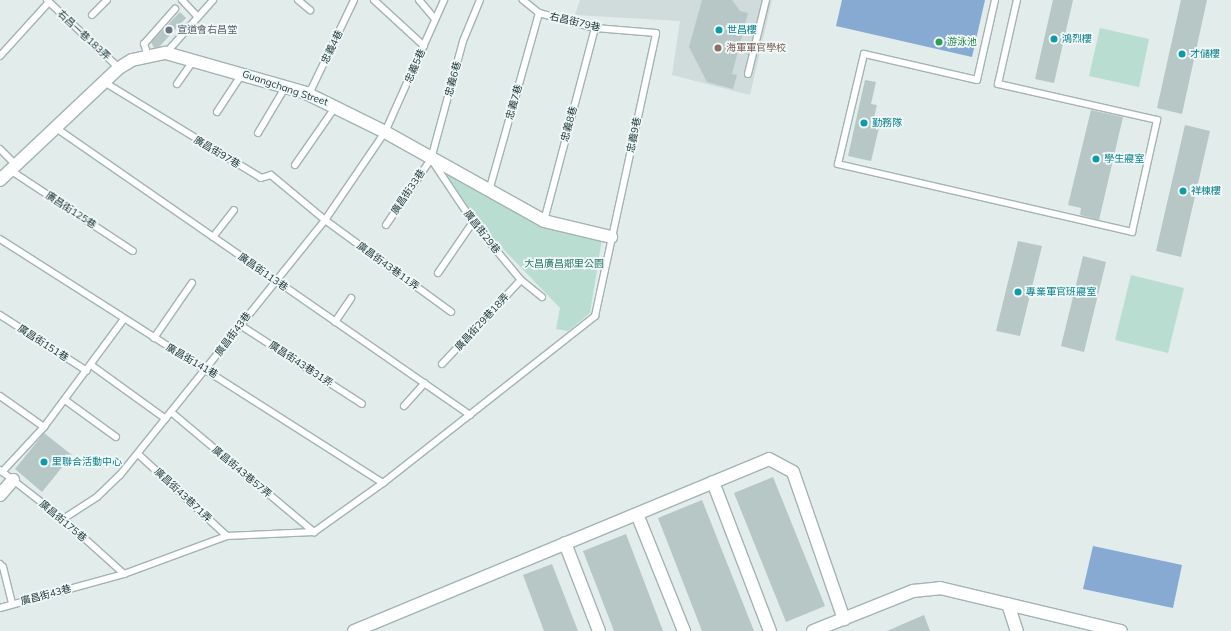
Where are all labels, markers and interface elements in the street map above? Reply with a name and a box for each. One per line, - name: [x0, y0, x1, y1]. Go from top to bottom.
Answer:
- street label: 右昌一巷183弄: [55, 7, 113, 63]
- street label: 右昌街79巷: [548, 10, 602, 34]
- place label: 宣道會右昌堂: [177, 24, 237, 36]
- place label: 世昌樓: [727, 24, 757, 36]
- marker: 宣道會右昌堂: [164, 25, 174, 35]
- marker: 世昌樓: [714, 25, 724, 35]
- street label: 忠義4巷: [319, 28, 345, 66]
- place label: 鴻烈樓: [1062, 33, 1092, 45]
- marker: 鴻烈樓: [1049, 34, 1059, 44]
- place label: 游泳池: [947, 36, 977, 48]
- marker: 游泳池: [934, 37, 944, 47]
- place label: 海軍軍官學校: [726, 42, 786, 54]
- marker: 海軍軍官學校: [713, 43, 723, 53]
- street label: 忠義5巷: [402, 47, 428, 85]
- place label: 才儲樓: [1190, 48, 1220, 60]
- marker: 才儲樓: [1177, 49, 1187, 59]
- street label: 忠義6巷: [443, 60, 463, 98]
- street label: Guangchang Street: [241, 68, 329, 108]
- street label: 忠義7巷: [503, 83, 525, 121]
- street label: 忠義8巷: [559, 105, 579, 143]
- street label: 忠義9巷: [624, 116, 644, 154]
- place label: 勤務隊: [872, 117, 902, 129]
- marker: 勤務隊: [859, 118, 869, 128]
- street label: 廣昌街97巷: [192, 133, 242, 171]
- place label: 學生寢室: [1104, 153, 1144, 165]
- marker: 學生寢室: [1091, 154, 1101, 164]
- street label: 廣昌街33巷: [388, 167, 428, 217]
- place label: 祥棟樓: [1191, 185, 1221, 197]
- marker: 祥棟樓: [1178, 186, 1188, 196]
- street label: 廣昌街125巷: [43, 189, 99, 231]
- street label: 廣昌街29巷: [461, 208, 503, 256]
- street label: 廣昌街43巷11弄: [355, 239, 421, 293]
- street label: 廣昌街113巷: [236, 250, 290, 294]
- park label: 大昌廣昌鄰里公園: [524, 258, 604, 270]
- place label: 專業軍官班寢室: [1026, 286, 1096, 298]
- marker: 專業軍官班寢室: [1013, 287, 1023, 297]
- street label: 廣昌街29巷18弄: [452, 291, 512, 353]
- street label: 廣昌街43巷: [213, 310, 253, 358]
- street label: 廣昌街151巷: [15, 322, 71, 364]
- street label: 廣昌街43巷31弄: [267, 339, 335, 389]
- street label: 廣昌街141巷: [164, 341, 220, 381]
- street label: 廣昌街43巷57弄: [210, 444, 274, 500]
- place label: 里聯合活動中心: [52, 456, 122, 468]
- marker: 里聯合活動中心: [39, 457, 49, 467]
- street label: 廣昌街43巷71弄: [152, 465, 214, 525]
- street label: 廣昌街175巷: [37, 498, 89, 544]
- street label: 廣昌街43巷: [19, 582, 73, 608]

